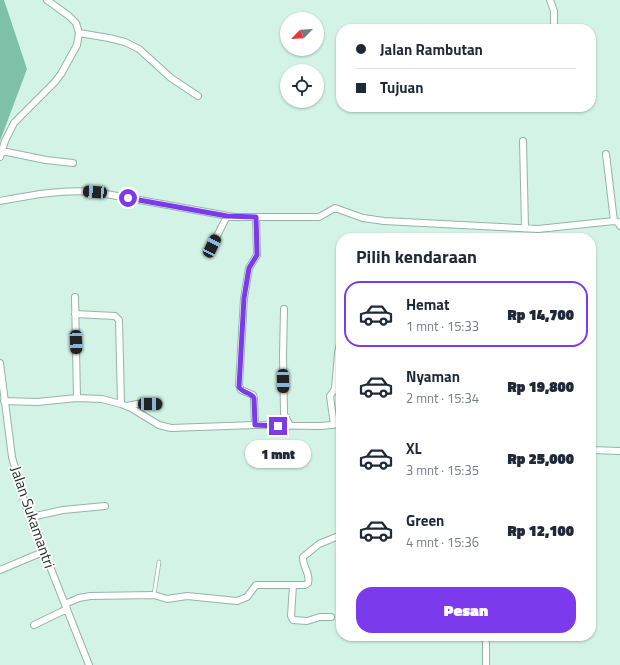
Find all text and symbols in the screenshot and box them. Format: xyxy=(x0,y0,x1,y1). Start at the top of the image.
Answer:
north arrow xyxy=(280,12,324,56)
map controls xyxy=(280,12,324,108)
text: Jalan Rambutan xyxy=(380,38,483,61)
button: locate xyxy=(280,64,324,108)
text: Tujuan xyxy=(380,76,424,99)
car xyxy=(83,185,107,199)
route start xyxy=(119,189,137,207)
car xyxy=(201,233,223,259)
text: Pilih kendaraan xyxy=(356,243,477,270)
text: Hemat xyxy=(406,293,449,316)
icon: car xyxy=(358,296,394,332)
text: Rp 14,700 xyxy=(507,303,574,326)
text: 1 mnt · 15:33 xyxy=(406,316,479,336)
car xyxy=(70,330,82,354)
text: Nyaman xyxy=(406,365,460,388)
icon: car xyxy=(358,368,394,404)
car xyxy=(277,369,289,393)
text: Rp 19,800 xyxy=(507,375,574,398)
text: 2 mnt · 15:34 xyxy=(406,388,479,408)
car xyxy=(138,398,162,410)
route end xyxy=(269,417,287,435)
text: XL xyxy=(406,437,422,460)
callout: 1 mnt xyxy=(245,440,311,468)
icon: car xyxy=(358,440,394,476)
text: 1 mnt xyxy=(261,444,295,464)
text: Rp 25,000 xyxy=(507,447,574,470)
text: 3 mnt · 15:35 xyxy=(406,460,479,480)
street label: Jalan Sukamantri xyxy=(5,463,61,571)
text: Green xyxy=(406,509,444,532)
icon: car xyxy=(358,512,394,548)
text: Rp 12,100 xyxy=(507,519,574,542)
text: 4 mnt · 15:36 xyxy=(406,532,479,552)
button: Pesan xyxy=(356,587,576,633)

